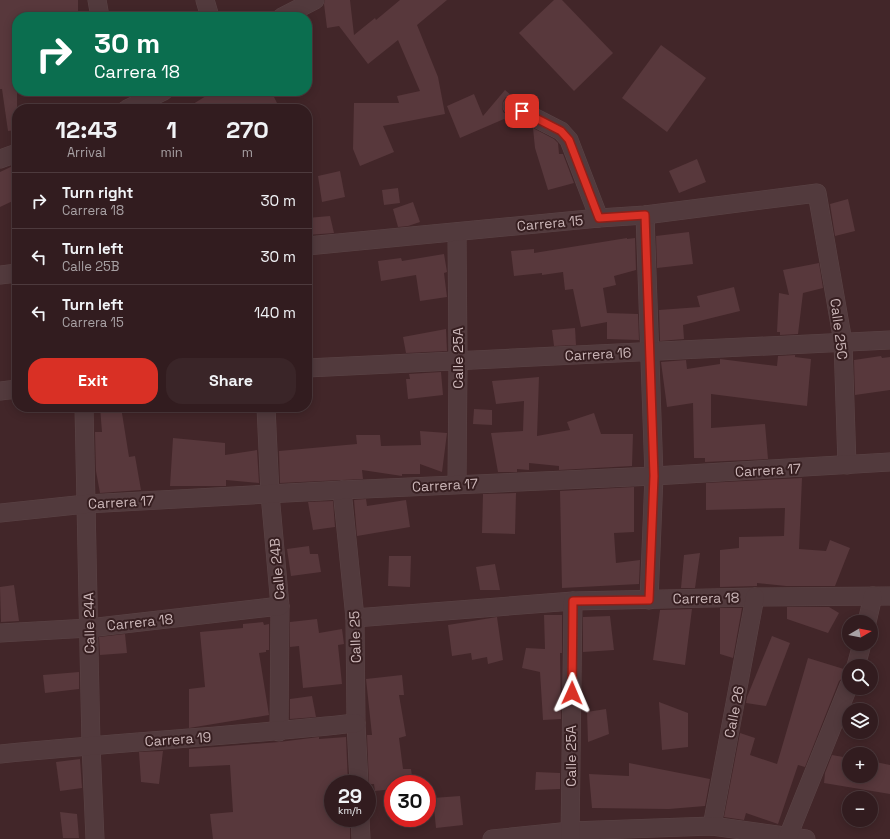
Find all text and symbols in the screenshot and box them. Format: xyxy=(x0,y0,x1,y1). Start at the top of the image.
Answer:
text: 30 m xyxy=(94,25,160,61)
icon: right xyxy=(28,28,80,80)
text: Carrera 18 xyxy=(94,60,180,83)
pin xyxy=(505,94,539,128)
icon: arrive xyxy=(511,100,533,122)
text: 12:43 xyxy=(55,114,117,145)
text: 1 xyxy=(166,114,177,145)
text: 270 xyxy=(226,114,269,145)
text: Arrival xyxy=(67,144,106,161)
text: min xyxy=(161,144,183,161)
text: m xyxy=(242,144,253,161)
text: Turn right xyxy=(62,183,133,202)
icon: right xyxy=(28,190,50,212)
text: 30 m xyxy=(261,191,296,210)
text: Carrera 18 xyxy=(62,202,124,219)
street label: Carrera 15 xyxy=(516,211,584,235)
text: Turn left xyxy=(62,239,124,258)
icon: left xyxy=(28,246,50,268)
text: 30 m xyxy=(261,247,296,266)
text: Calle 25B xyxy=(62,258,119,275)
text: Turn left xyxy=(62,295,124,314)
street label: Calle 25C xyxy=(826,297,852,361)
icon: left xyxy=(28,302,50,324)
text: 140 m xyxy=(254,303,296,322)
text: Carrera 15 xyxy=(62,314,124,331)
street label: Calle 25A xyxy=(449,327,467,389)
street label: Carrera 16 xyxy=(564,343,632,365)
button: Exit xyxy=(28,358,158,404)
button: Share xyxy=(166,358,296,404)
street label: Carrera 17 xyxy=(735,459,802,481)
street label: Carrera 17 xyxy=(412,474,479,496)
street label: Carrera 17 xyxy=(88,491,155,513)
street label: Calle 24B xyxy=(265,537,289,601)
street label: Carrera 18 xyxy=(672,588,740,608)
street label: Calle 24A xyxy=(79,592,99,654)
street label: Carrera 18 xyxy=(106,610,174,634)
street label: Calle 25 xyxy=(345,610,365,664)
north arrow xyxy=(842,615,878,651)
map controls xyxy=(842,615,878,827)
button: search xyxy=(842,659,878,695)
position arrow xyxy=(551,672,593,714)
street label: Calle 26 xyxy=(720,684,748,740)
button: layers xyxy=(842,703,878,739)
street label: Calle 25A xyxy=(562,725,580,787)
street label: Carrera 19 xyxy=(144,728,212,750)
button: + xyxy=(842,747,878,783)
speed limit sign: 30 xyxy=(384,775,436,827)
text: 29 xyxy=(338,783,362,809)
button: − xyxy=(842,791,878,827)
text: km/h xyxy=(338,804,362,817)

